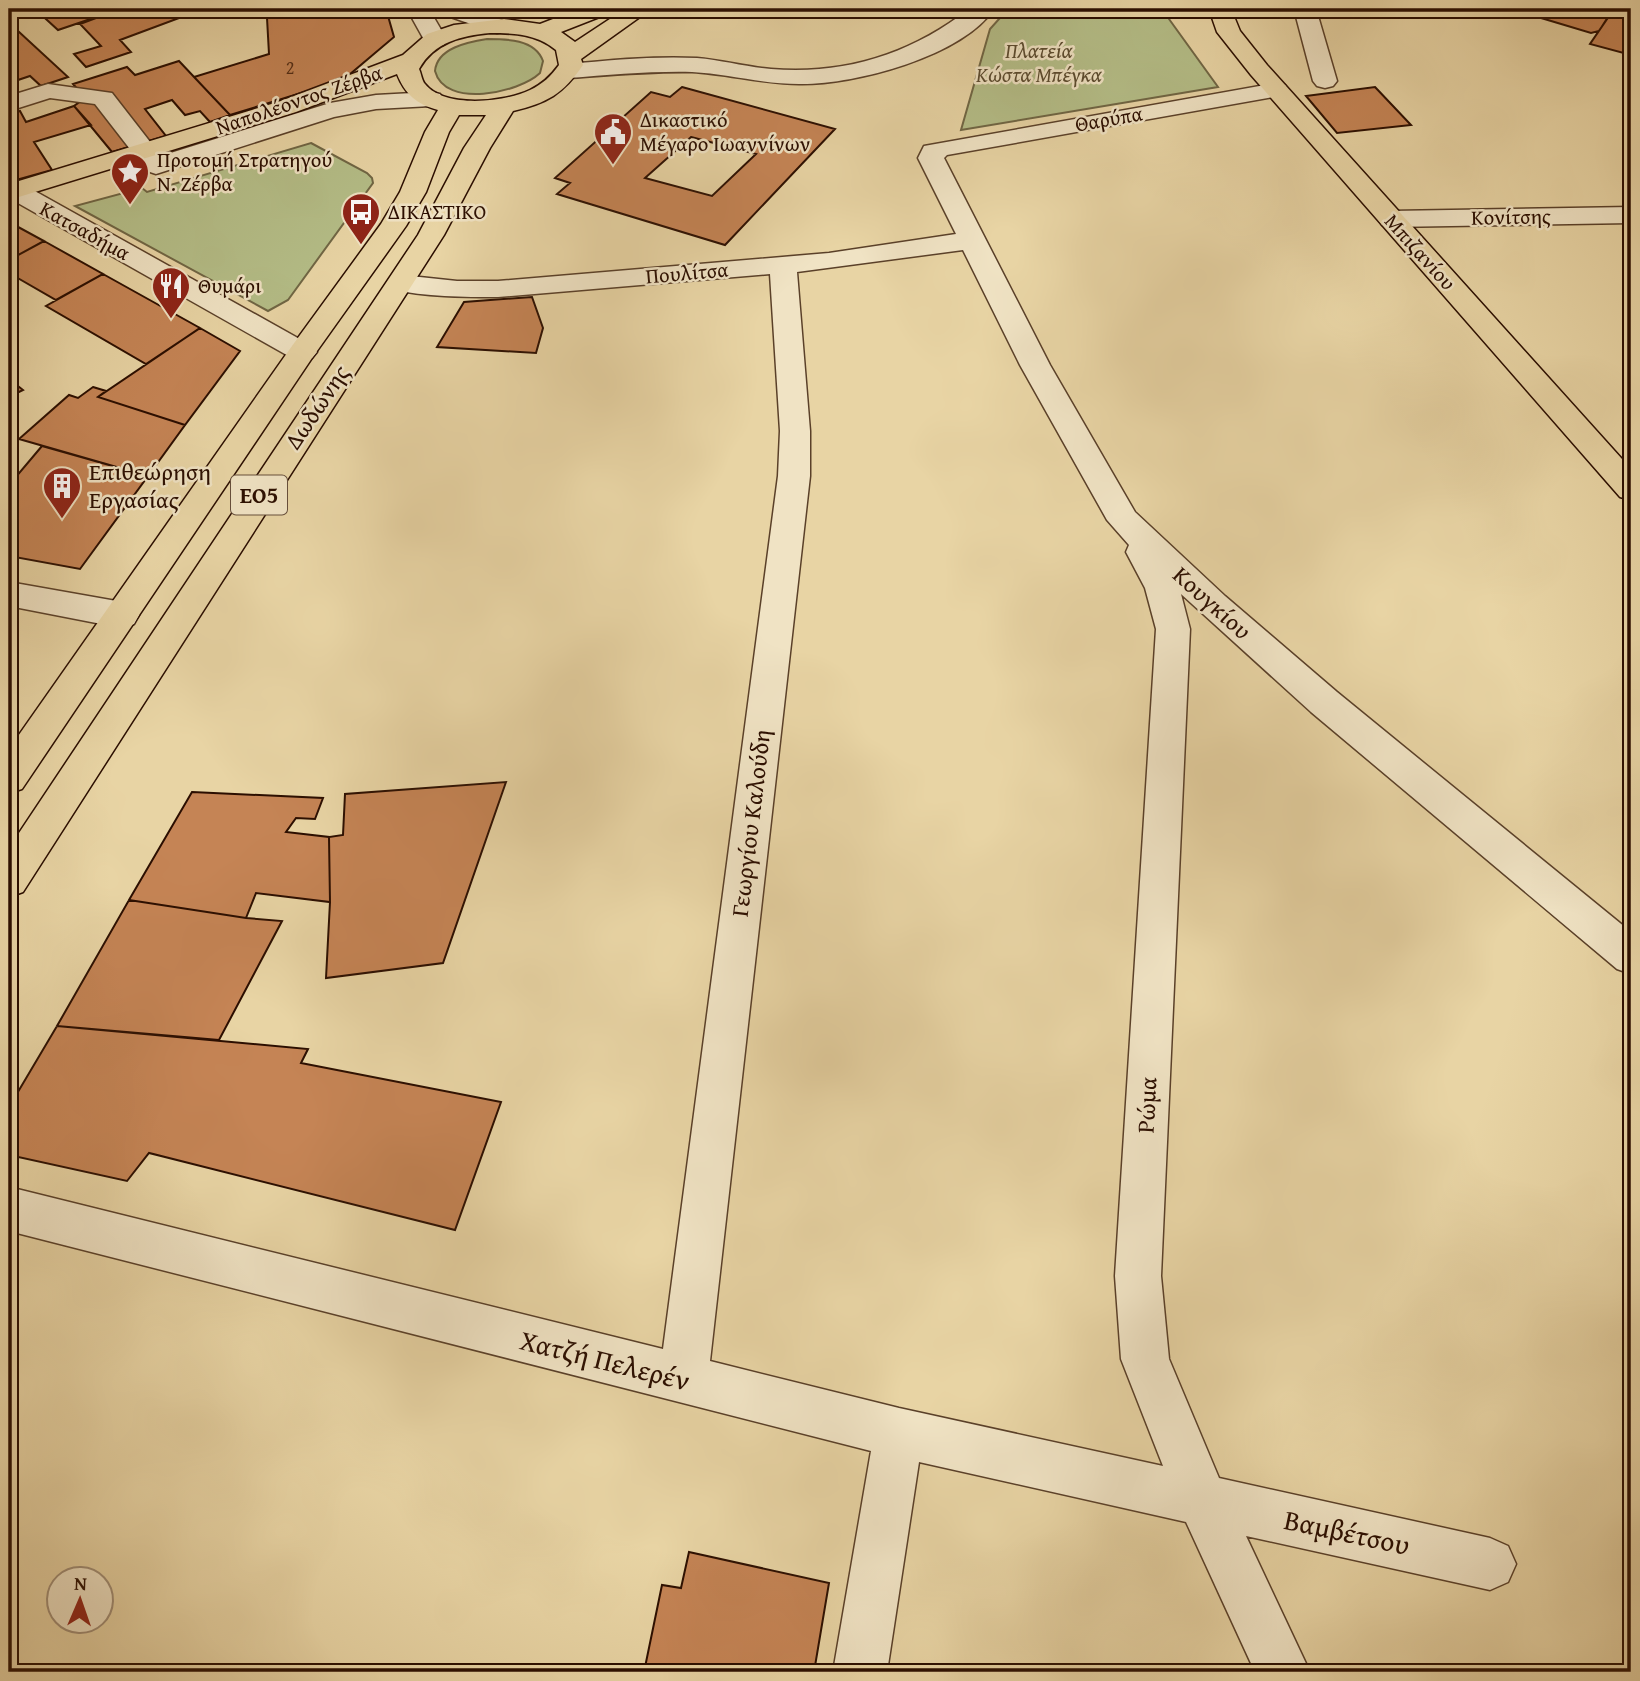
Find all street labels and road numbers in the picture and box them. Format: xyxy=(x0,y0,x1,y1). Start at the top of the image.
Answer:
street label: Ναπολέοντος Ζέρβα xyxy=(211,56,386,143)
street label: Θαρύπα xyxy=(1073,97,1145,140)
street label: Κατσαδήμα xyxy=(34,193,136,268)
street label: Κονίτσης xyxy=(1471,200,1551,233)
street label: Μπιζανίου xyxy=(1377,206,1463,297)
street label: Πουλίτσα xyxy=(644,253,730,292)
street label: Δωδώνης xyxy=(275,357,358,456)
road number: ΕΟ5 xyxy=(231,475,287,514)
street label: Κουγκίου xyxy=(1165,558,1259,647)
street label: Γεωργίου Καλούδη xyxy=(722,727,779,919)
street label: Ρώμα xyxy=(1128,1076,1165,1134)
street label: Χατζή Πελερέν xyxy=(516,1319,695,1400)
street label: Βαμβέτσου xyxy=(1281,1498,1414,1565)

